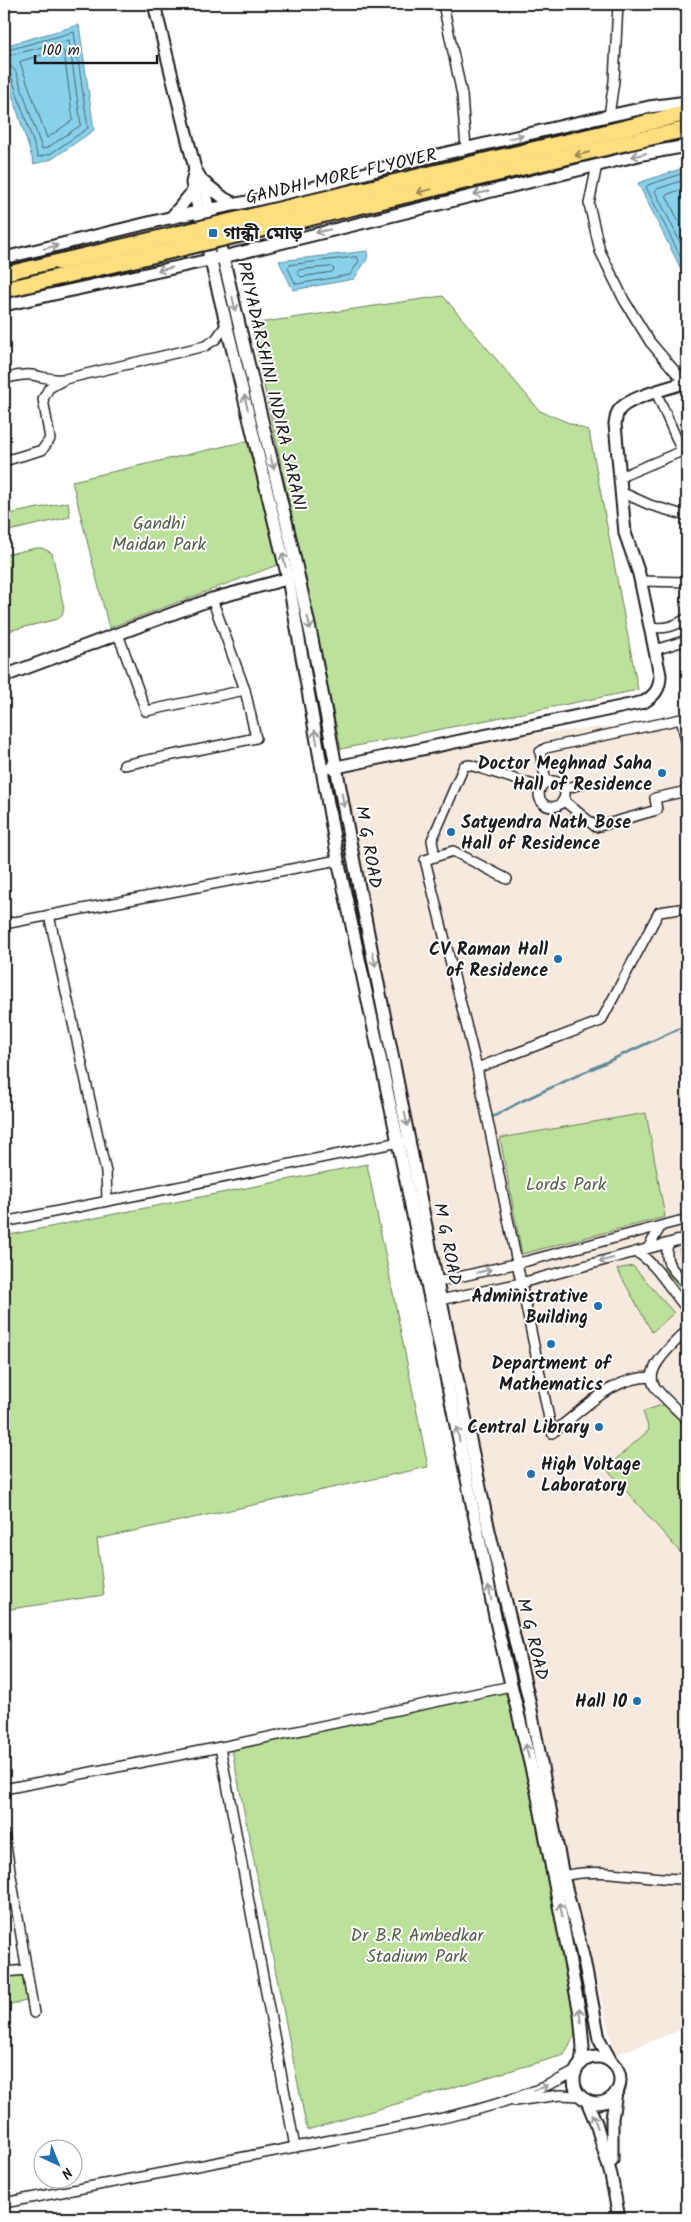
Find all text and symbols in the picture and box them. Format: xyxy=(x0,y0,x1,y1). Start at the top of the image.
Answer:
scale bar xyxy=(35,32,158,64)
text: 100 m xyxy=(42,39,80,63)
one-way arrow xyxy=(507,132,523,141)
street label: GANDHI MORE FLYOVER xyxy=(243,141,440,214)
one-way arrow xyxy=(574,150,590,159)
one-way arrow xyxy=(632,151,648,161)
one-way arrow xyxy=(416,187,432,196)
one-way arrow xyxy=(474,189,490,198)
place label: গান্ধী মোড় xyxy=(223,220,303,249)
marker: গান্ধী মোড় xyxy=(207,227,219,239)
one-way arrow xyxy=(316,227,332,236)
one-way arrow xyxy=(43,242,59,251)
street label: PRIYADARSHINI INDIRA SARANI xyxy=(228,258,313,514)
one-way arrow xyxy=(158,265,174,274)
one-way arrow xyxy=(230,296,239,312)
one-way arrow xyxy=(241,395,250,411)
one-way arrow xyxy=(267,454,277,470)
park label: Gandhi Maidan Park xyxy=(112,510,206,560)
one-way arrow xyxy=(279,553,288,569)
one-way arrow xyxy=(305,615,314,631)
one-way arrow xyxy=(310,730,320,746)
place label: Doctor Meghnad Saha Hall of Residence xyxy=(478,750,652,800)
marker: Doctor Meghnad Saha Hall of Residence xyxy=(656,767,668,779)
one-way arrow xyxy=(339,791,349,807)
street label: M G ROAD xyxy=(346,804,389,891)
place label: Satyendra Nath Bose Hall of Residence xyxy=(461,809,631,859)
marker: Satyendra Nath Bose Hall of Residence xyxy=(445,826,457,838)
place label: CV Raman Hall of Residence xyxy=(429,936,548,986)
one-way arrow xyxy=(369,951,379,967)
marker: CV Raman Hall of Residence xyxy=(552,953,564,965)
one-way arrow xyxy=(401,1110,411,1126)
park label: Lords Park xyxy=(526,1171,607,1200)
street label: M G ROAD xyxy=(424,1200,469,1289)
one-way arrow xyxy=(599,1255,615,1265)
one-way arrow xyxy=(476,1266,492,1275)
place label: Administrative Building xyxy=(471,1283,588,1333)
marker: Administrative Building xyxy=(592,1300,604,1312)
marker: Department of Mathematics xyxy=(545,1338,557,1350)
place label: Department of Mathematics xyxy=(492,1350,613,1400)
place label: Central Library xyxy=(467,1414,590,1443)
marker: Central Library xyxy=(593,1421,605,1433)
one-way arrow xyxy=(453,1426,462,1442)
place label: High Voltage Laboratory xyxy=(541,1451,641,1501)
marker: High Voltage Laboratory xyxy=(525,1468,537,1480)
one-way arrow xyxy=(485,1586,495,1602)
street label: M G ROAD xyxy=(507,1595,556,1684)
place label: Hall 10 xyxy=(575,1688,628,1717)
marker: Hall 10 xyxy=(631,1695,643,1707)
one-way arrow xyxy=(522,1744,531,1760)
one-way arrow xyxy=(556,1903,565,1919)
park label: Dr B.R Ambedkar Stadium Park xyxy=(351,1922,484,1972)
one-way arrow xyxy=(575,2007,585,2023)
one-way arrow xyxy=(533,2082,549,2092)
one-way arrow xyxy=(590,2114,599,2129)
north arrow xyxy=(32,2140,82,2190)
text: N xyxy=(55,2162,77,2184)

